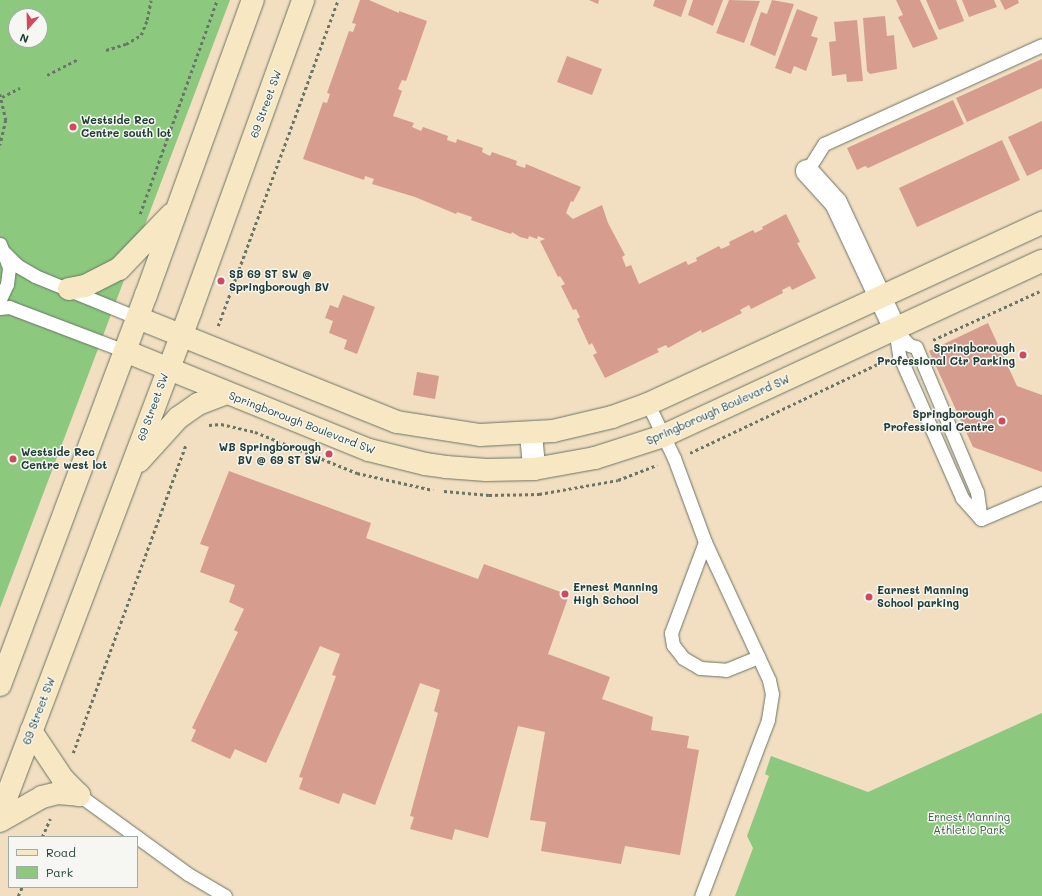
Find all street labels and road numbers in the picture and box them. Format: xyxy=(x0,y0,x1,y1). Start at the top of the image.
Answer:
street label: 69 Street SW xyxy=(248,68,284,140)
street label: 69 Street SW xyxy=(135,371,171,443)
street label: Springborough Boulevard SW xyxy=(644,372,792,448)
street label: Springborough Boulevard SW xyxy=(227,389,377,457)
street label: 69 Street SW xyxy=(20,675,58,747)

